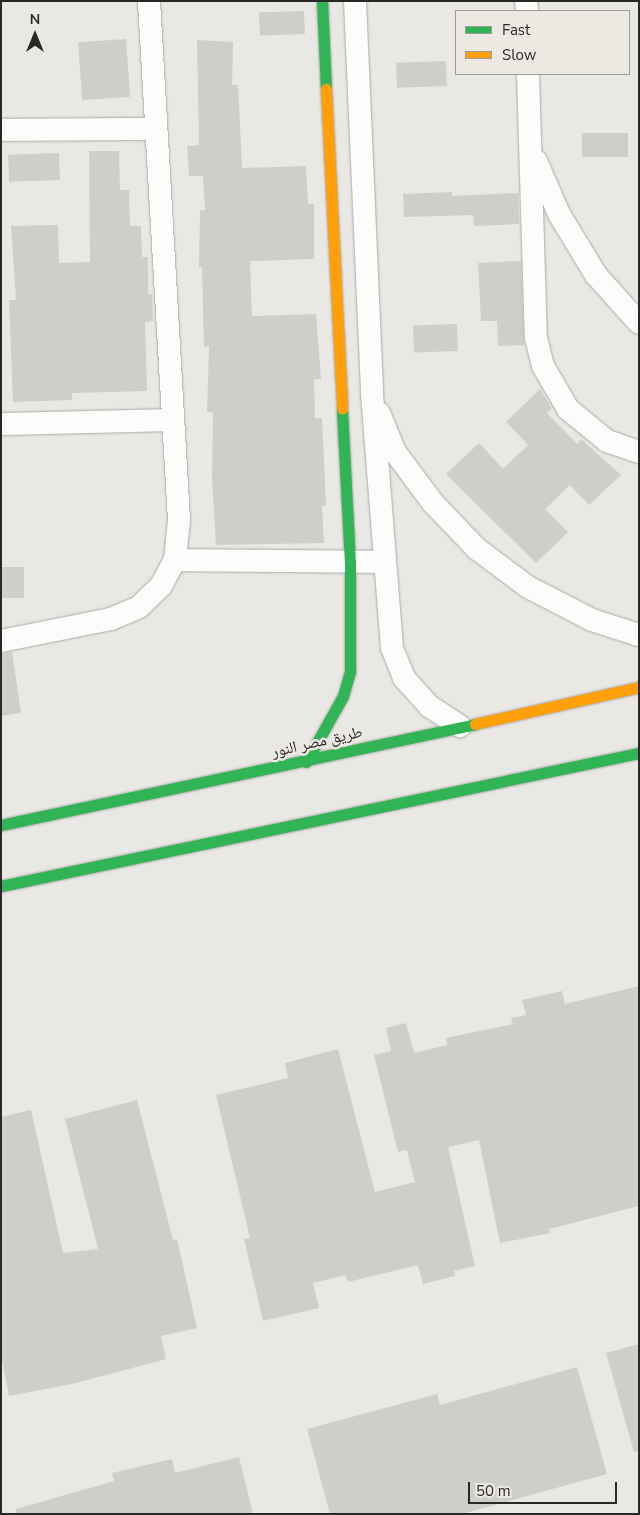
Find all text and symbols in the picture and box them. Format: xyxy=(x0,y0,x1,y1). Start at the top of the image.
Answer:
north arrow xyxy=(10,10,60,60)
text: N xyxy=(30,10,40,29)
legend xyxy=(455,10,630,75)
text: Fast xyxy=(502,20,530,40)
text: Slow xyxy=(502,45,536,65)
street label: طريق مصر النور xyxy=(270,722,364,762)
scale bar xyxy=(470,1472,619,1504)
text: 50 m xyxy=(476,1481,511,1501)

